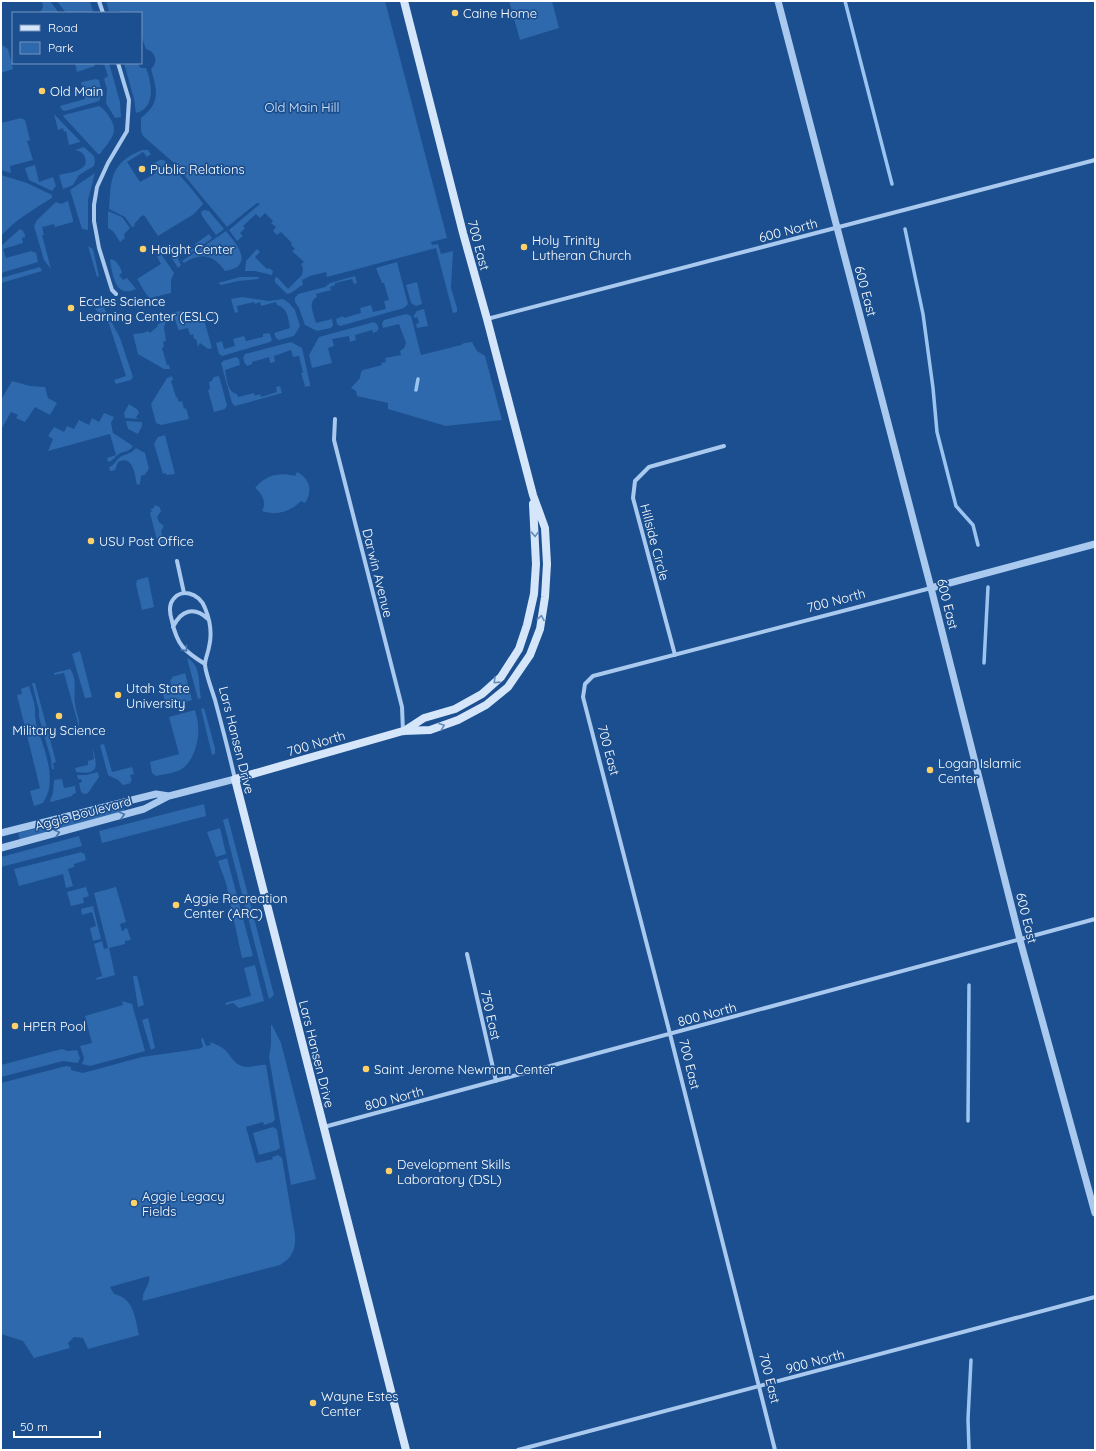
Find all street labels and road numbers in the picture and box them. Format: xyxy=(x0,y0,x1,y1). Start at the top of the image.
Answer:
street label: 600 North xyxy=(757,214,819,246)
street label: 700 East xyxy=(465,218,493,272)
street label: 600 East xyxy=(852,264,880,318)
street label: Hillside Circle xyxy=(637,502,673,582)
street label: Darwin Avenue xyxy=(359,527,397,619)
street label: 600 East xyxy=(934,577,962,631)
street label: 700 North xyxy=(805,585,867,615)
street label: Lars Hansen Drive xyxy=(216,685,258,795)
street label: 700 East xyxy=(595,723,623,777)
street label: 700 North xyxy=(285,727,347,759)
street label: Aggie Boulevard xyxy=(33,792,133,834)
street label: 600 East xyxy=(1013,891,1041,945)
street label: 750 East xyxy=(477,988,505,1042)
street label: 800 North xyxy=(676,998,738,1030)
street label: Lars Hansen Drive xyxy=(296,999,338,1109)
street label: 700 East xyxy=(676,1037,704,1091)
street label: 800 North xyxy=(363,1082,425,1114)
street label: 900 North xyxy=(784,1345,846,1377)
street label: 700 East xyxy=(756,1351,784,1405)

